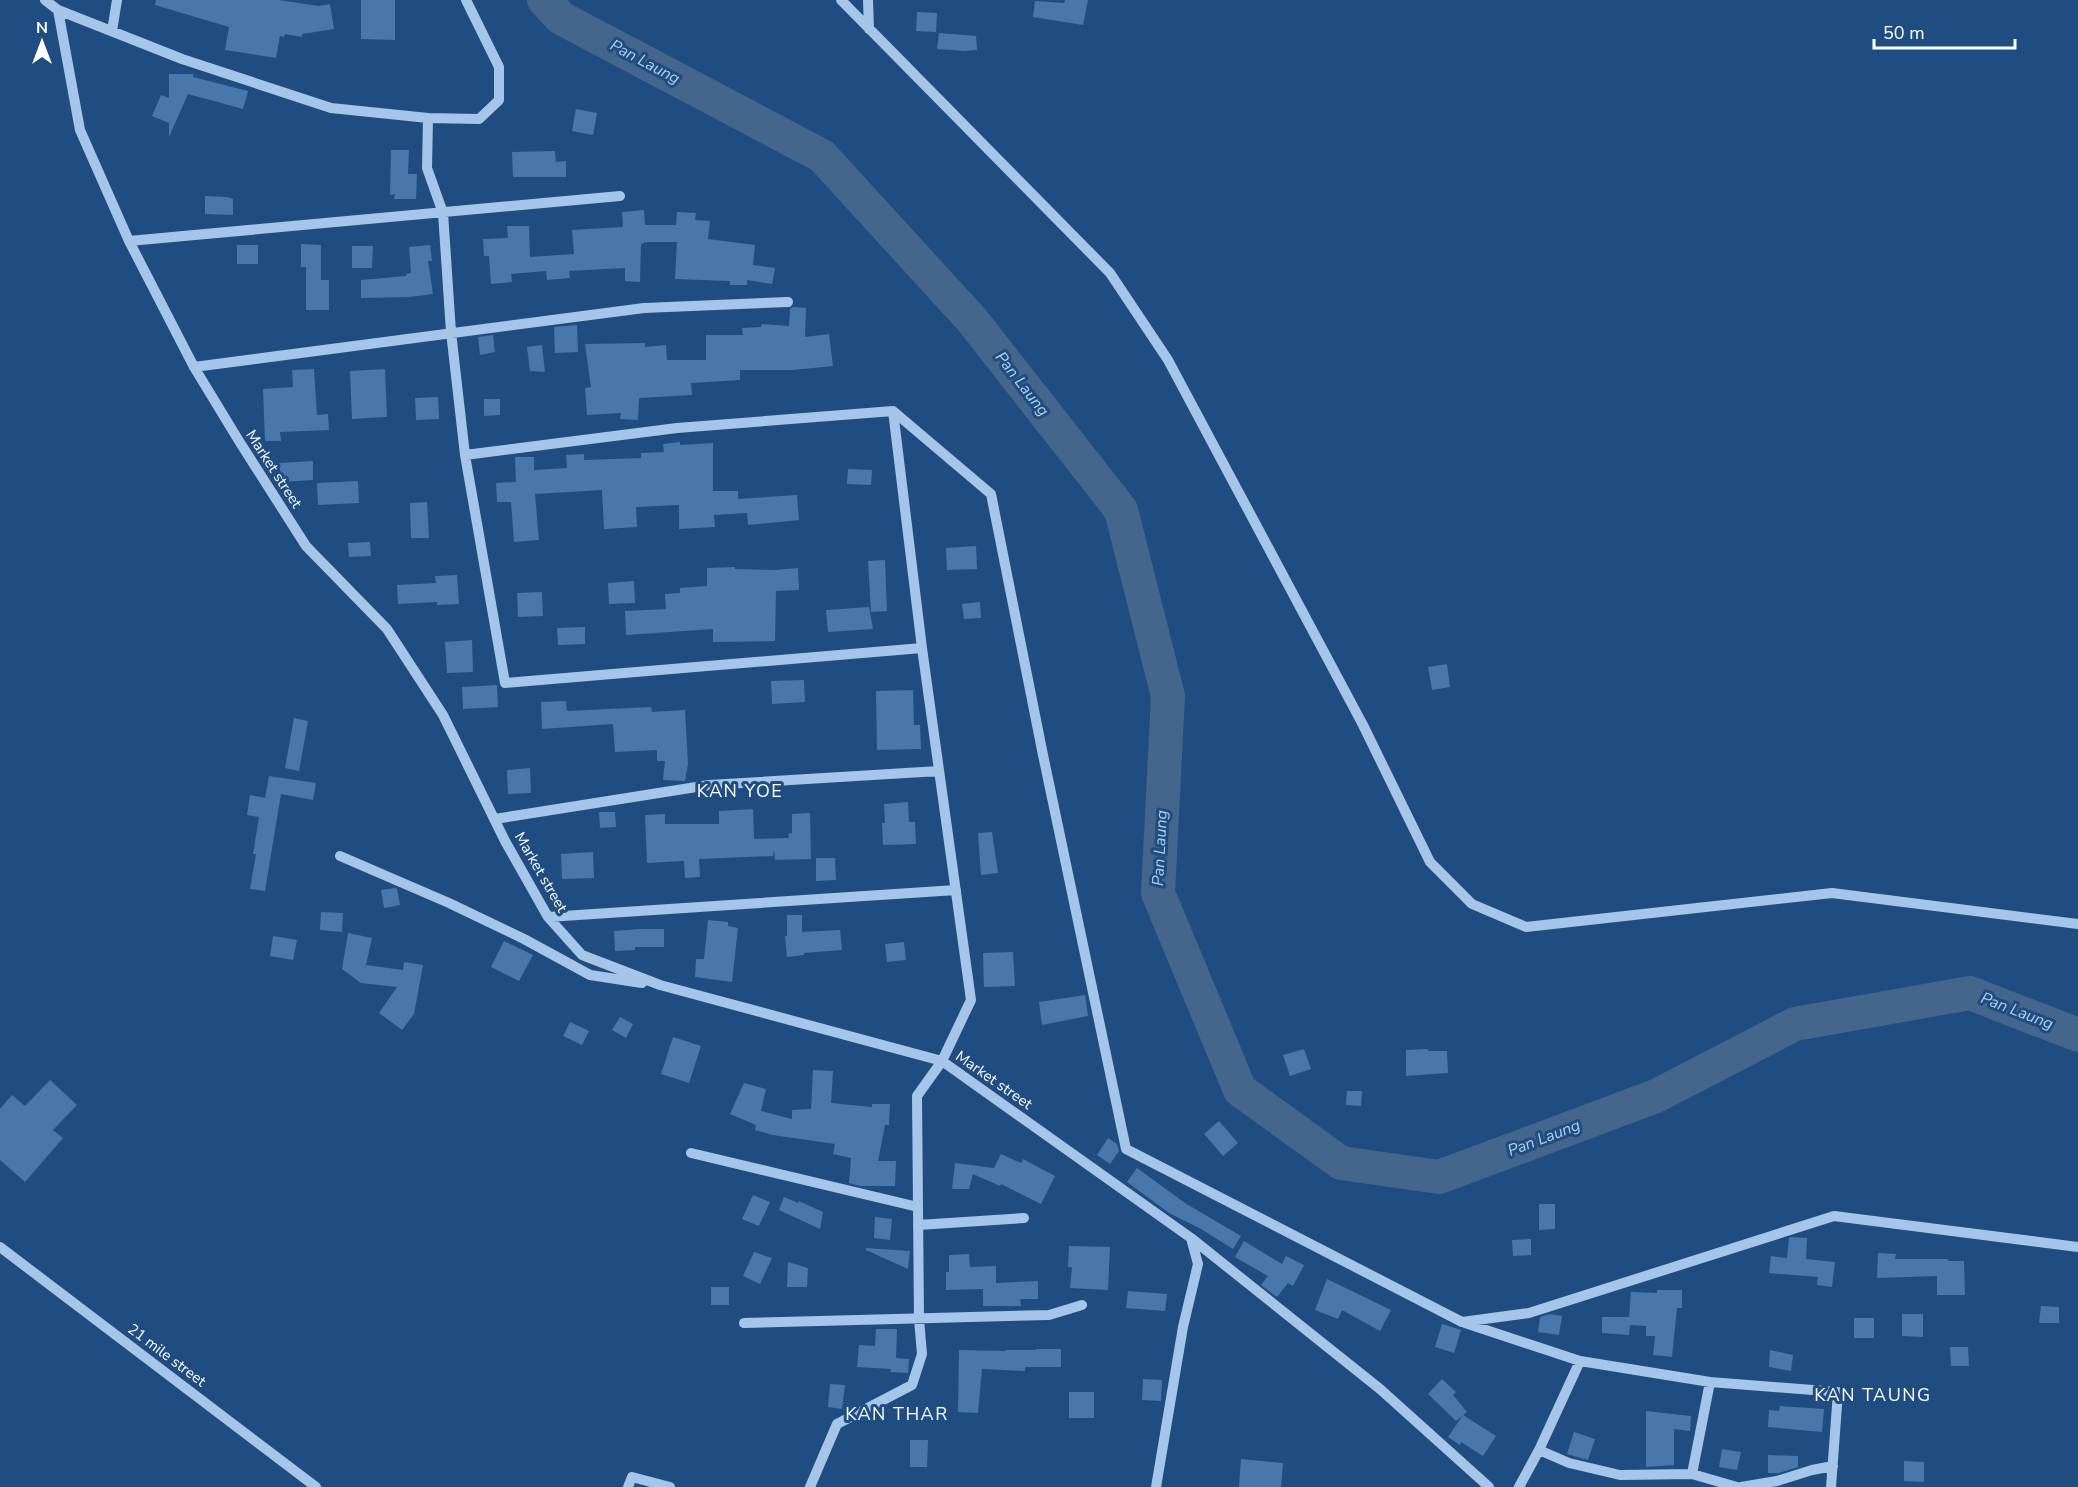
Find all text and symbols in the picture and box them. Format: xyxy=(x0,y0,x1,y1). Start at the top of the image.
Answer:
north arrow xyxy=(12,12,72,72)
scale bar xyxy=(1874,12,2015,50)
text: N xyxy=(36,17,48,39)
text: 50 m xyxy=(1883,21,1925,45)
water label: Pan Laung xyxy=(606,34,684,90)
water label: Pan Laung xyxy=(990,347,1054,421)
street label: Market street xyxy=(241,426,307,513)
district label: KAN YOE xyxy=(697,779,783,803)
water label: Pan Laung xyxy=(1147,809,1173,887)
street label: Market street xyxy=(510,828,572,916)
water label: Pan Laung xyxy=(1978,987,2056,1035)
street label: Market street xyxy=(952,1046,1037,1114)
water label: Pan Laung xyxy=(1505,1114,1583,1162)
street label: 21 mile street xyxy=(124,1319,211,1391)
district label: KAN TAUNG xyxy=(1814,1383,1932,1407)
district label: KAN THAR xyxy=(845,1402,949,1426)

